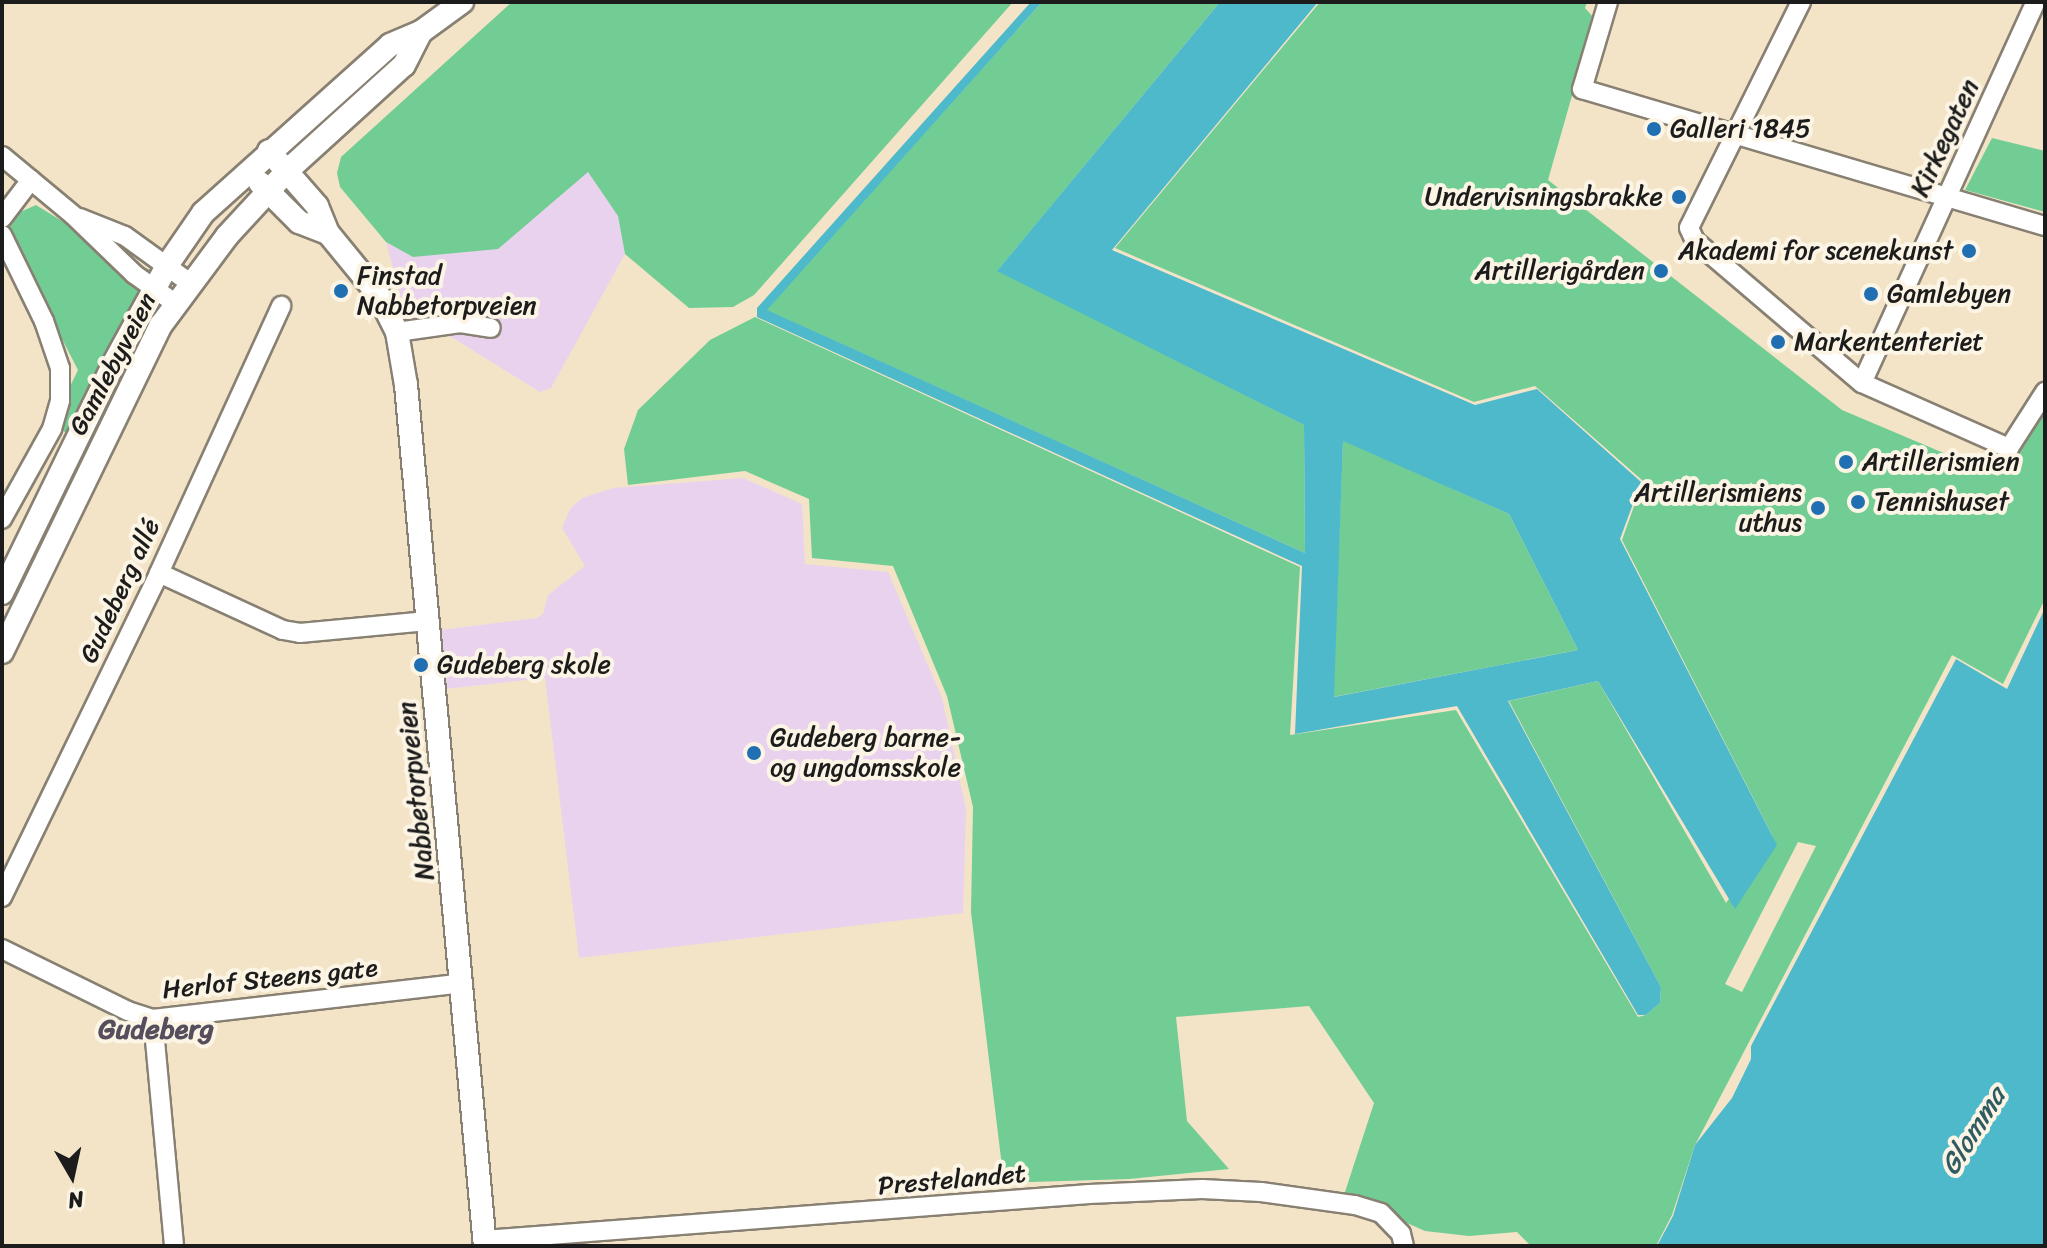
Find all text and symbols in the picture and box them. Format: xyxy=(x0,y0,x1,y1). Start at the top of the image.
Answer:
street label: Kirkegaten xyxy=(1904,74,1986,202)
place label: Galleri 1845 xyxy=(1670,113,1811,145)
marker: Galleri 1845 xyxy=(1645,120,1663,138)
place label: Undervisningsbrakke xyxy=(1425,181,1663,213)
marker: Undervisningsbrakke xyxy=(1670,188,1688,206)
place label: Akademi for scenekunst xyxy=(1676,235,1953,267)
marker: Akademi for scenekunst xyxy=(1960,242,1978,260)
place label: Artillerigården xyxy=(1475,255,1645,287)
place label: Finstad Nabbetorpveien xyxy=(357,260,537,322)
marker: Artillerigården xyxy=(1652,262,1670,280)
place label: Gamlebyen xyxy=(1887,278,2011,310)
marker: Finstad Nabbetorpveien xyxy=(332,282,350,300)
marker: Gamlebyen xyxy=(1862,285,1880,303)
street label: Gamlebyveien xyxy=(62,288,164,440)
place label: Markententeriet xyxy=(1794,326,1984,358)
marker: Markententeriet xyxy=(1769,333,1787,351)
place label: Artillerismien xyxy=(1862,446,2019,478)
marker: Artillerismien xyxy=(1837,453,1855,471)
place label: Artillerismiens uthus xyxy=(1634,477,1802,538)
place label: Tennishuset xyxy=(1874,486,2009,518)
marker: Tennishuset xyxy=(1849,493,1867,511)
marker: Artillerismiens uthus xyxy=(1809,499,1827,517)
street label: Gudeberg allé xyxy=(73,514,167,668)
place label: Gudeberg skole xyxy=(437,649,611,681)
marker: Gudeberg skole xyxy=(412,656,430,674)
street label: Nabbetorpveien xyxy=(391,700,441,882)
place label: Gudeberg barne- og ungdomsskole xyxy=(770,722,962,784)
marker: Gudeberg barne- og ungdomsskole xyxy=(745,744,763,762)
street label: Herlof Steens gate xyxy=(160,952,380,1006)
district label: Gudeberg xyxy=(98,1012,214,1046)
water label: Glomma xyxy=(1933,1081,2013,1181)
north arrow xyxy=(32,1136,112,1216)
street label: Prestelandet xyxy=(877,1158,1027,1202)
text: N xyxy=(65,1180,86,1221)

